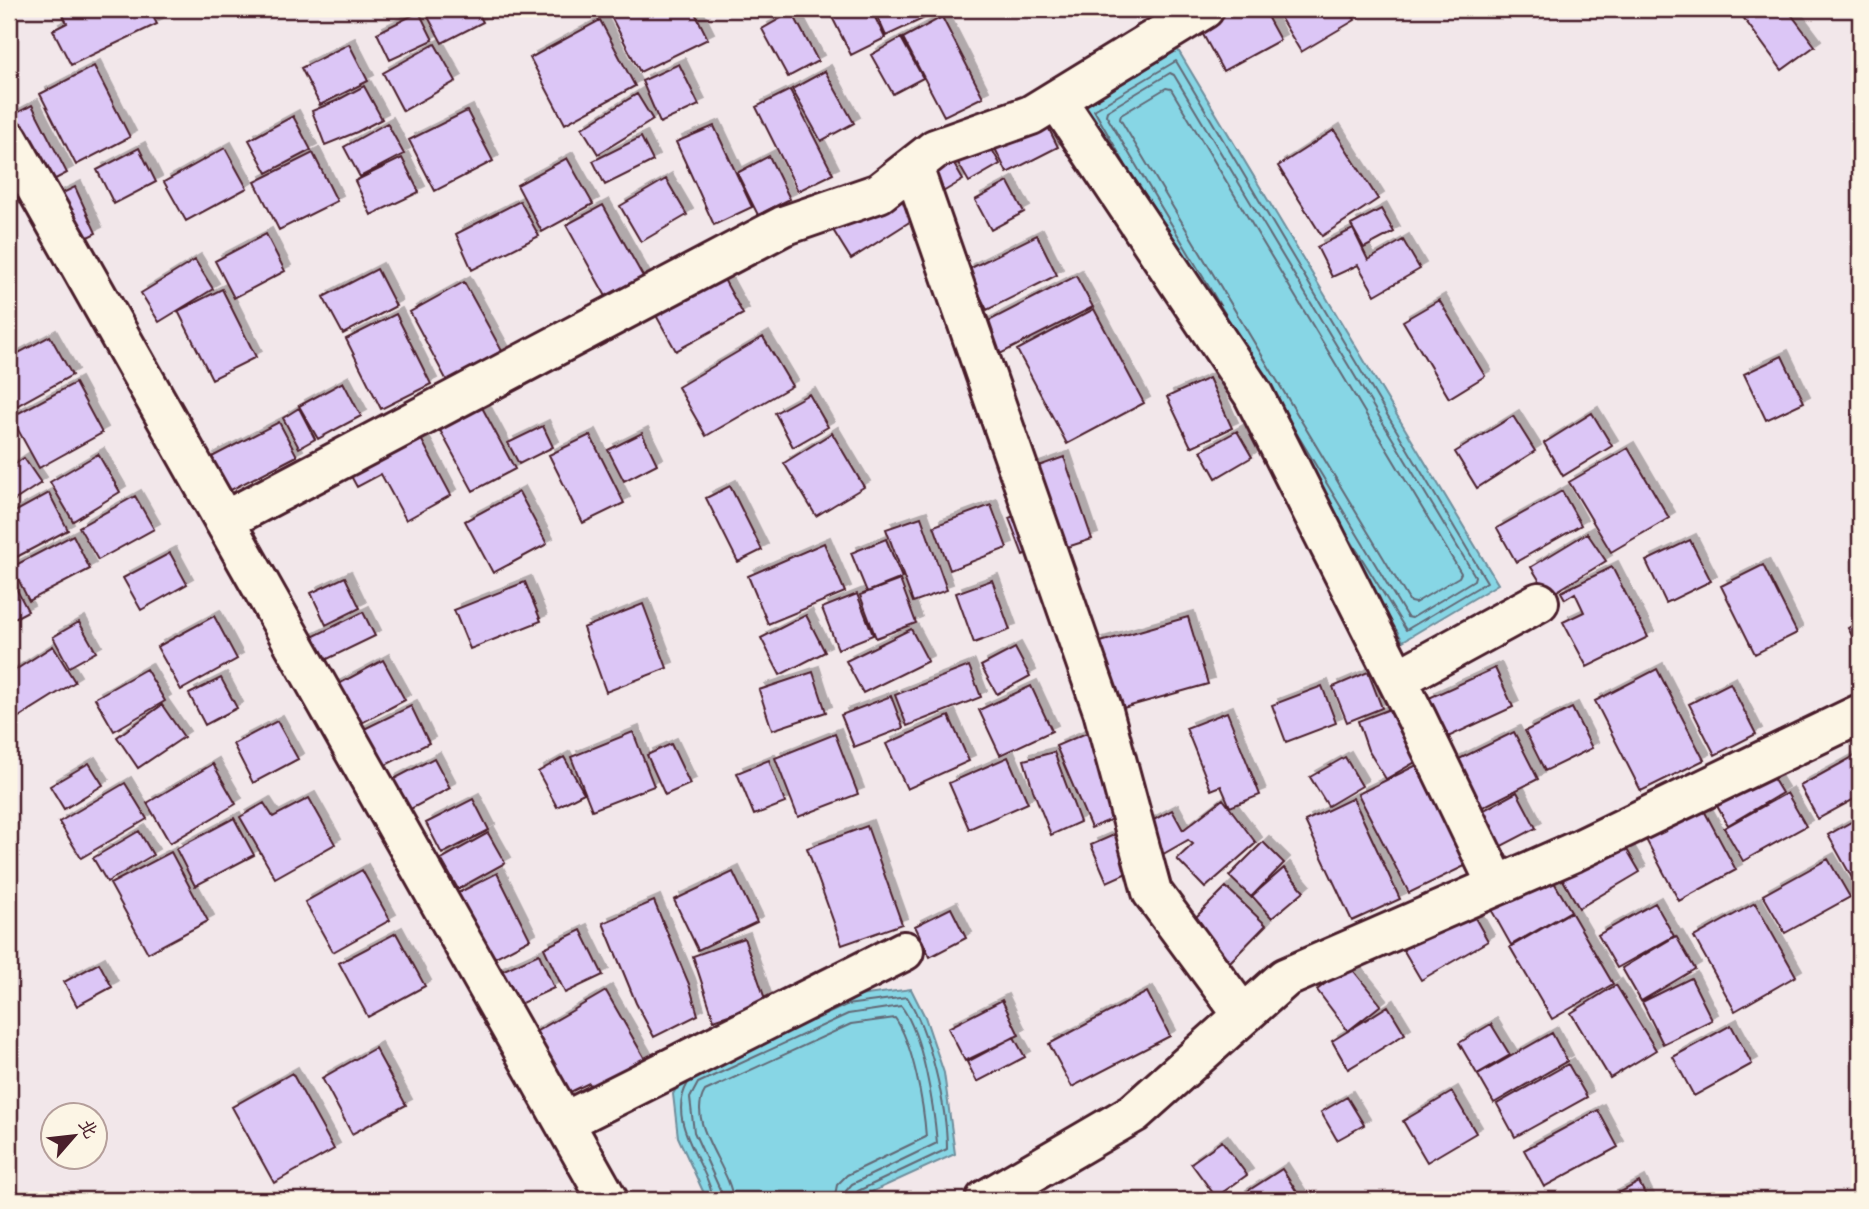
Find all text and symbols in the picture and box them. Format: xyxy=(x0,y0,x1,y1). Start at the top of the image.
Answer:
north arrow xyxy=(38,1100,108,1170)
text: 北 xyxy=(70,1112,108,1144)

